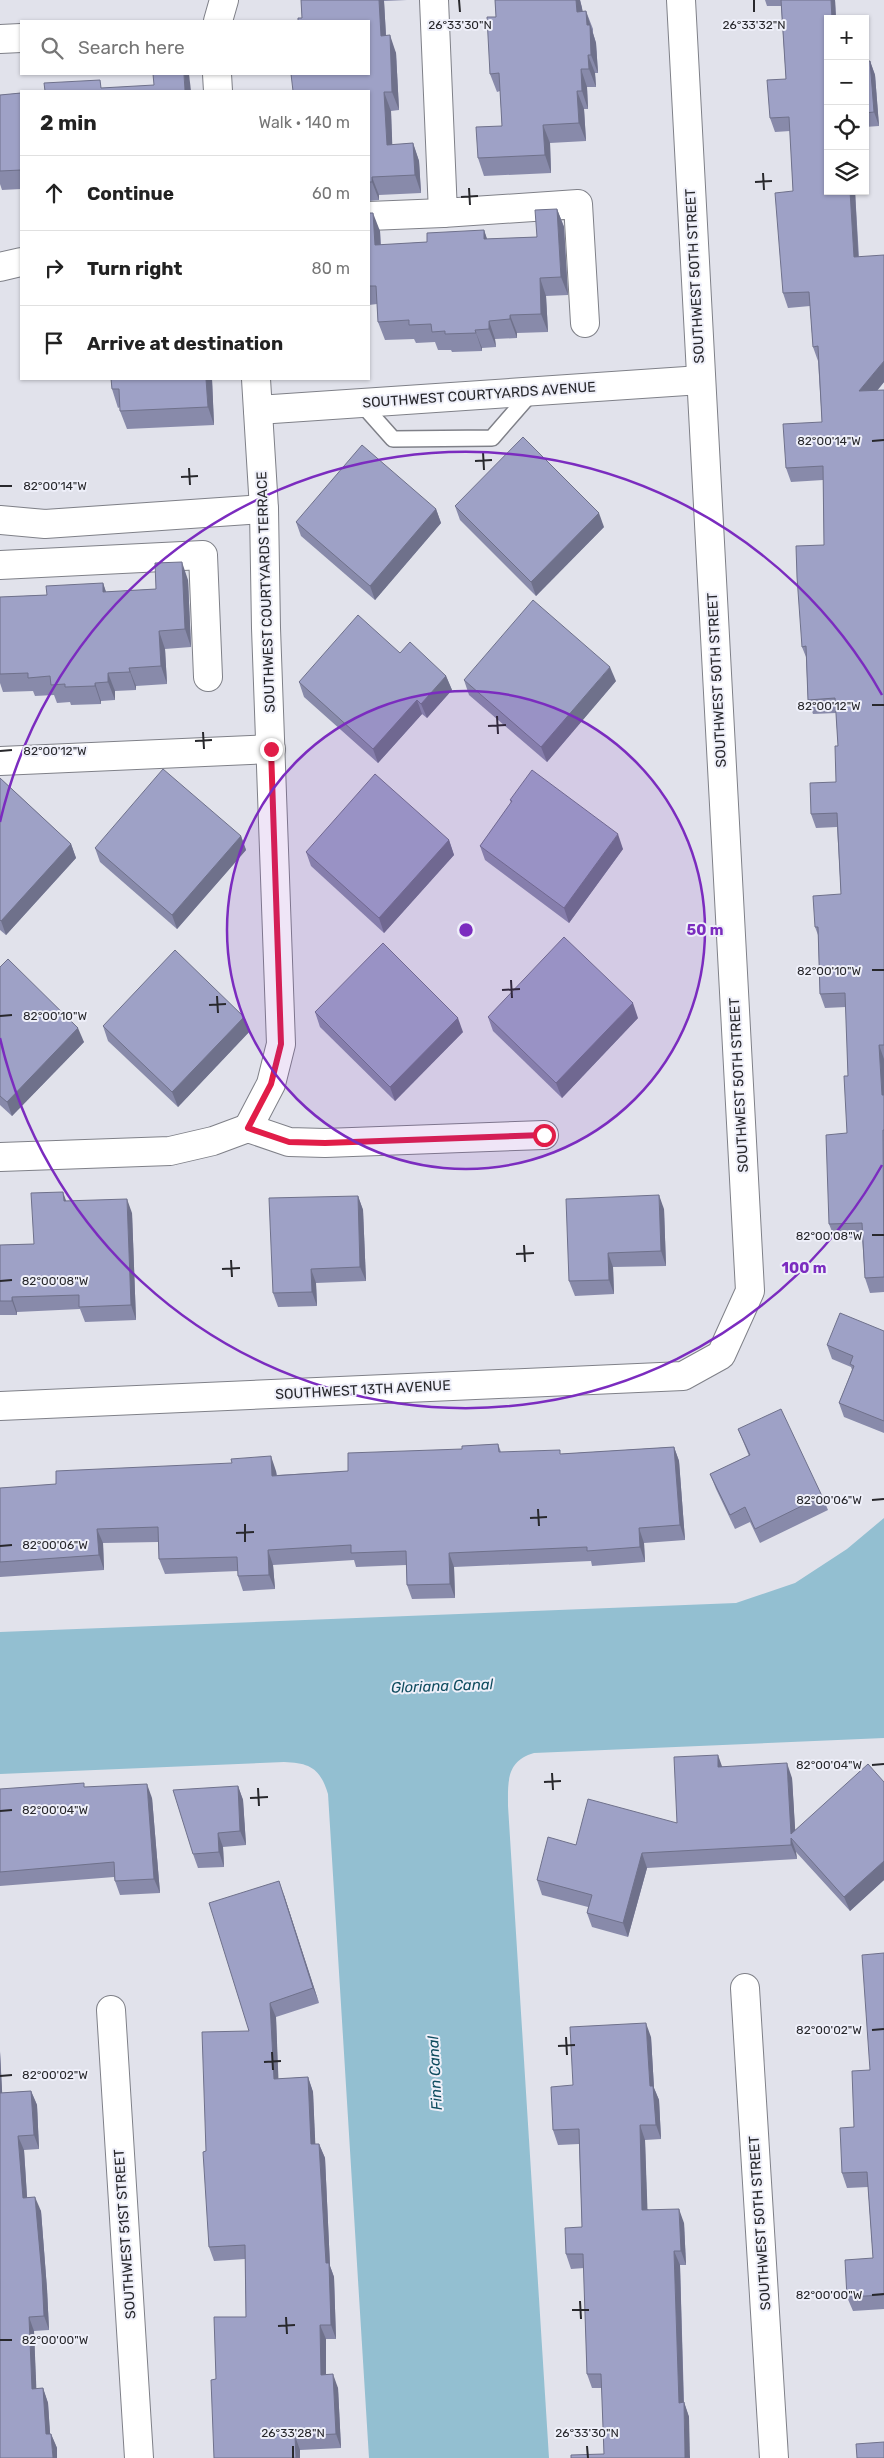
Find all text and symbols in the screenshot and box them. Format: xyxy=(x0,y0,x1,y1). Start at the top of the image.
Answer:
map controls xyxy=(824,15,869,195)
button: + xyxy=(824,15,869,60)
text: 26°33'30"N xyxy=(428,18,492,32)
text: 26°33'32"N xyxy=(722,18,786,32)
search box xyxy=(20,20,370,75)
icon: search xyxy=(38,34,66,62)
text: Search here xyxy=(78,36,185,59)
button: − xyxy=(824,60,869,105)
button: locate xyxy=(824,105,869,150)
text: 2 min xyxy=(40,110,97,135)
text: Walk · 140 m xyxy=(259,113,350,132)
button: layers xyxy=(824,150,869,195)
icon: ahead xyxy=(40,179,68,207)
text: Continue xyxy=(87,182,174,205)
text: 60 m xyxy=(312,184,350,203)
street label: SOUTHWEST 50TH STREET xyxy=(682,188,708,364)
icon: right xyxy=(40,254,68,282)
text: Turn right xyxy=(87,257,182,280)
text: 80 m xyxy=(312,259,350,278)
icon: arrive xyxy=(40,329,68,357)
text: Arrive at destination xyxy=(87,332,283,355)
street label: SOUTHWEST COURTYARDS AVENUE xyxy=(362,378,596,412)
text: 82°00'14"W xyxy=(797,434,861,448)
street label: SOUTHWEST COURTYARDS TERRACE xyxy=(253,471,279,713)
text: 82°00'14"W xyxy=(23,479,87,493)
street label: SOUTHWEST 50TH STREET xyxy=(704,592,730,768)
text: 82°00'12"W xyxy=(797,699,861,713)
route end xyxy=(260,738,283,761)
text: 82°00'12"W xyxy=(23,744,87,758)
centre of rings xyxy=(457,921,475,939)
text: 50 m xyxy=(687,921,723,939)
text: 82°00'10"W xyxy=(797,964,861,978)
street label: SOUTHWEST 50TH STREET xyxy=(726,997,752,1173)
text: 82°00'10"W xyxy=(23,1009,87,1023)
route start xyxy=(533,1124,556,1147)
text: 82°00'08"W xyxy=(796,1229,863,1243)
text: 100 m xyxy=(782,1259,826,1277)
text: 82°00'08"W xyxy=(22,1274,89,1288)
street label: SOUTHWEST 13TH AVENUE xyxy=(275,1377,451,1403)
text: 82°00'06"W xyxy=(796,1493,862,1507)
text: 82°00'06"W xyxy=(22,1538,88,1552)
water label: Gloriana Canal xyxy=(390,1675,494,1697)
text: 82°00'04"W xyxy=(796,1758,862,1772)
text: 82°00'04"W xyxy=(22,1803,88,1817)
text: 82°00'02"W xyxy=(796,2023,862,2037)
water label: Finn Canal xyxy=(424,2035,446,2111)
text: 82°00'02"W xyxy=(22,2068,88,2082)
street label: SOUTHWEST 50TH STREET xyxy=(745,2135,775,2311)
street label: SOUTHWEST 51ST STREET xyxy=(111,2148,139,2320)
text: 82°00'00"W xyxy=(796,2288,863,2302)
text: 82°00'00"W xyxy=(22,2333,89,2347)
text: 26°33'28"N xyxy=(261,2426,325,2440)
text: 26°33'30"N xyxy=(555,2426,619,2440)

